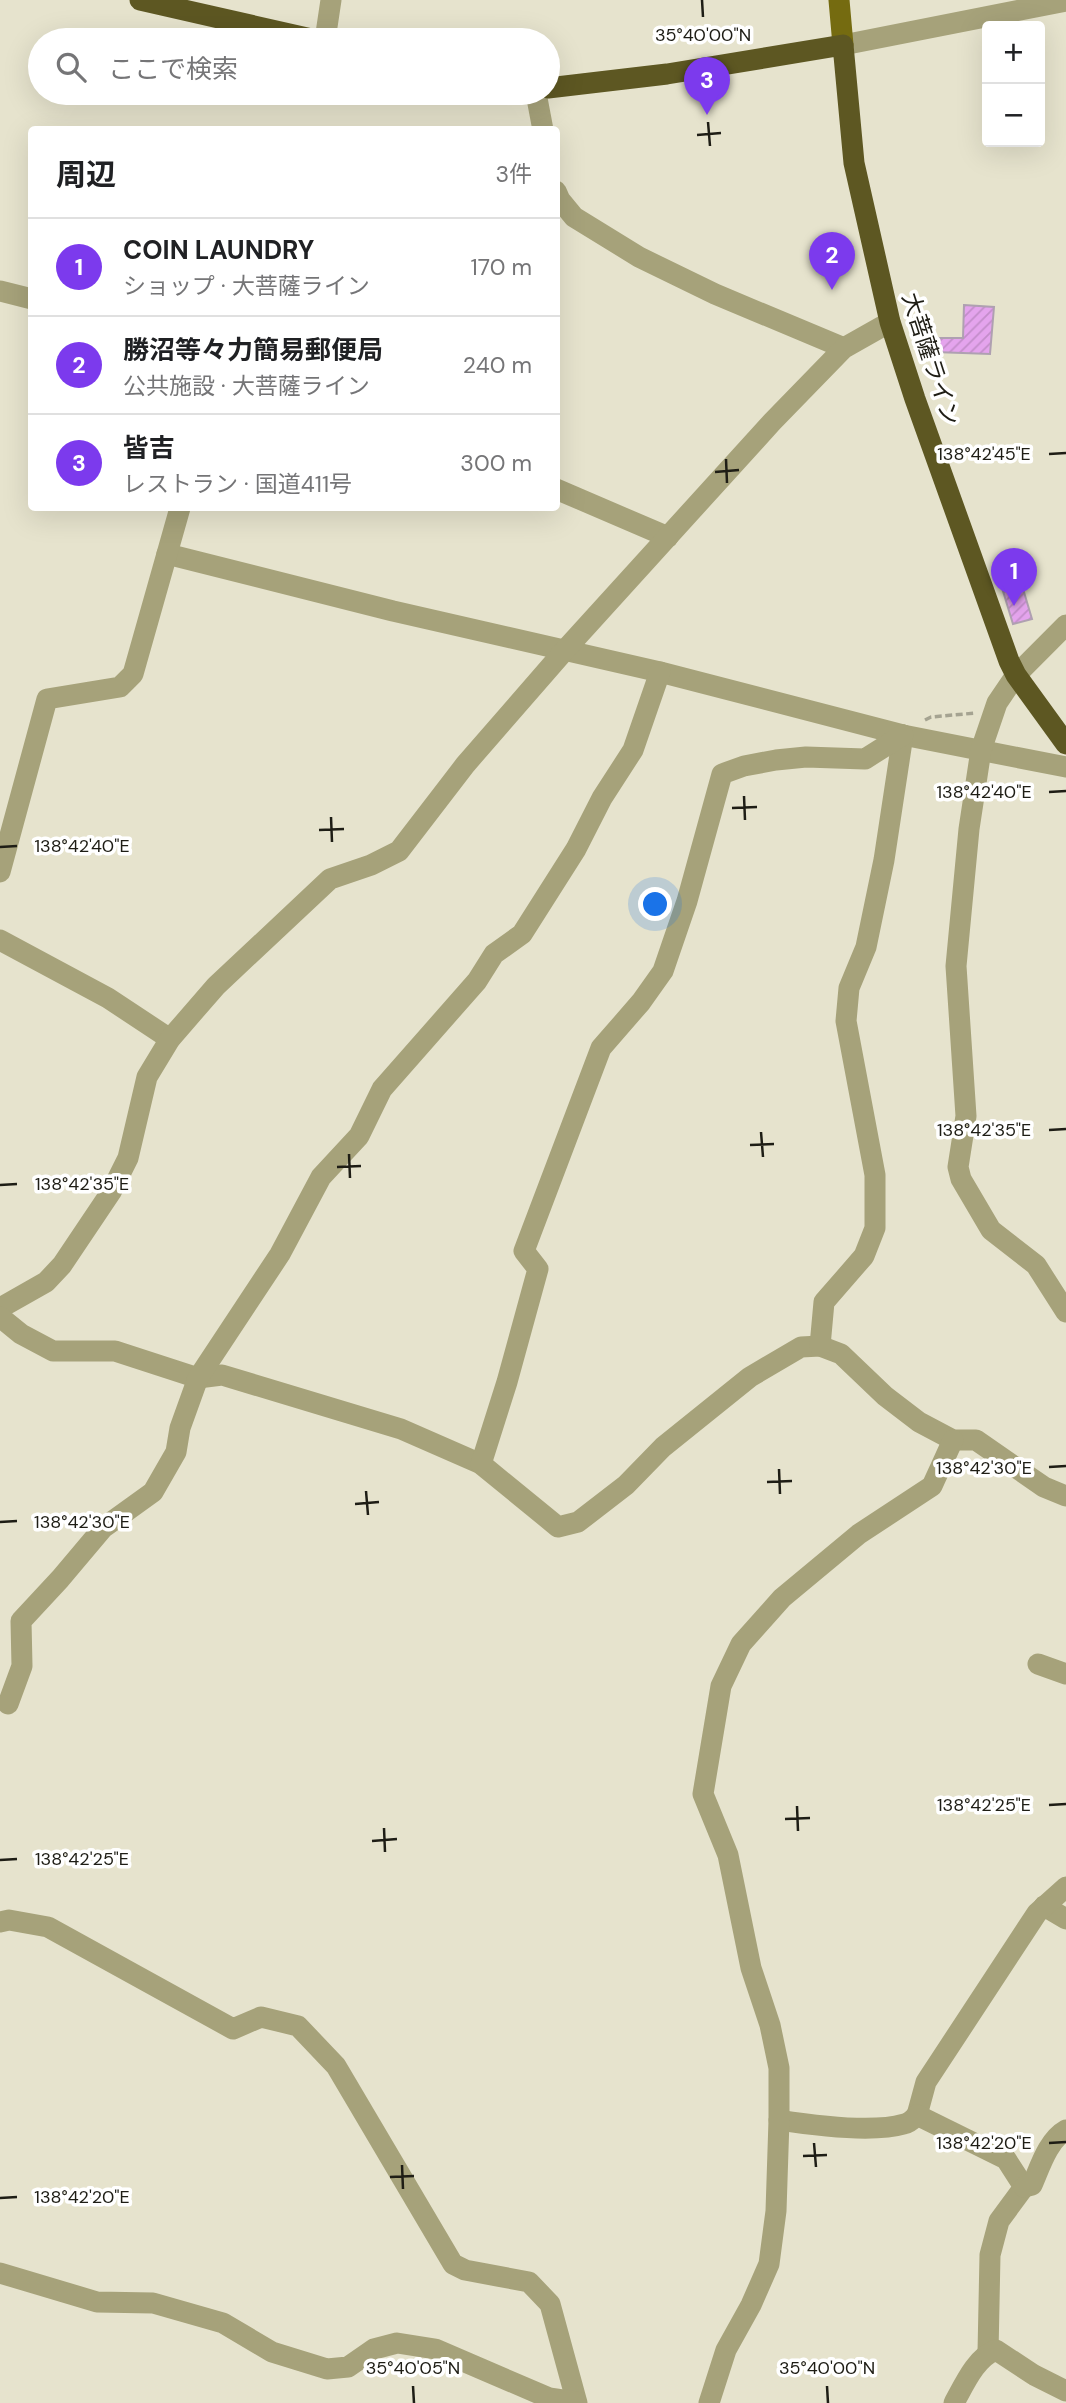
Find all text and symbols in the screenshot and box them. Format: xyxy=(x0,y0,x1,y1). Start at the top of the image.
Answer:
map controls xyxy=(982,21,1045,147)
button: + xyxy=(982,21,1045,84)
text: 35°40'00"N xyxy=(655,23,751,47)
search box xyxy=(28,28,560,105)
icon: search xyxy=(52,48,90,86)
text: ここで検索 xyxy=(108,52,238,86)
pin: 3 xyxy=(684,57,730,115)
button: − xyxy=(982,84,1045,147)
text: 周辺 xyxy=(56,155,116,194)
text: 3件 xyxy=(495,159,532,189)
pin: 2 xyxy=(809,232,855,290)
text: COIN LAUNDRY xyxy=(123,233,314,267)
text: 1 xyxy=(75,252,83,282)
text: 170 m xyxy=(471,252,532,282)
text: ショップ · 大菩薩ライン xyxy=(123,271,370,301)
street label: 大菩薩ライン xyxy=(895,289,967,429)
text: 勝沼等々力簡易郵便局 xyxy=(123,333,383,367)
text: 2 xyxy=(72,350,86,380)
text: 240 m xyxy=(463,350,532,380)
text: 公共施設 · 大菩薩ライン xyxy=(123,371,370,401)
text: 皆吉 xyxy=(123,431,175,465)
text: 138°42'45"E xyxy=(937,442,1031,466)
text: 3 xyxy=(72,448,86,478)
text: 300 m xyxy=(460,448,532,478)
text: レストラン · 国道411号 xyxy=(123,469,352,499)
pin: 1 xyxy=(991,548,1037,606)
text: 138°42'40"E xyxy=(936,780,1032,804)
text: 138°42'40"E xyxy=(34,834,130,858)
your location xyxy=(638,887,672,921)
text: 138°42'35"E xyxy=(937,1118,1031,1142)
text: 138°42'35"E xyxy=(35,1172,129,1196)
text: 138°42'30"E xyxy=(936,1456,1032,1480)
text: 138°42'30"E xyxy=(34,1510,130,1534)
text: 138°42'25"E xyxy=(937,1793,1031,1817)
text: 138°42'25"E xyxy=(35,1847,129,1871)
text: 138°42'20"E xyxy=(936,2131,1032,2155)
text: 138°42'20"E xyxy=(34,2185,130,2209)
text: 35°40'05"N xyxy=(366,2356,460,2380)
text: 35°40'00"N xyxy=(779,2356,875,2380)

